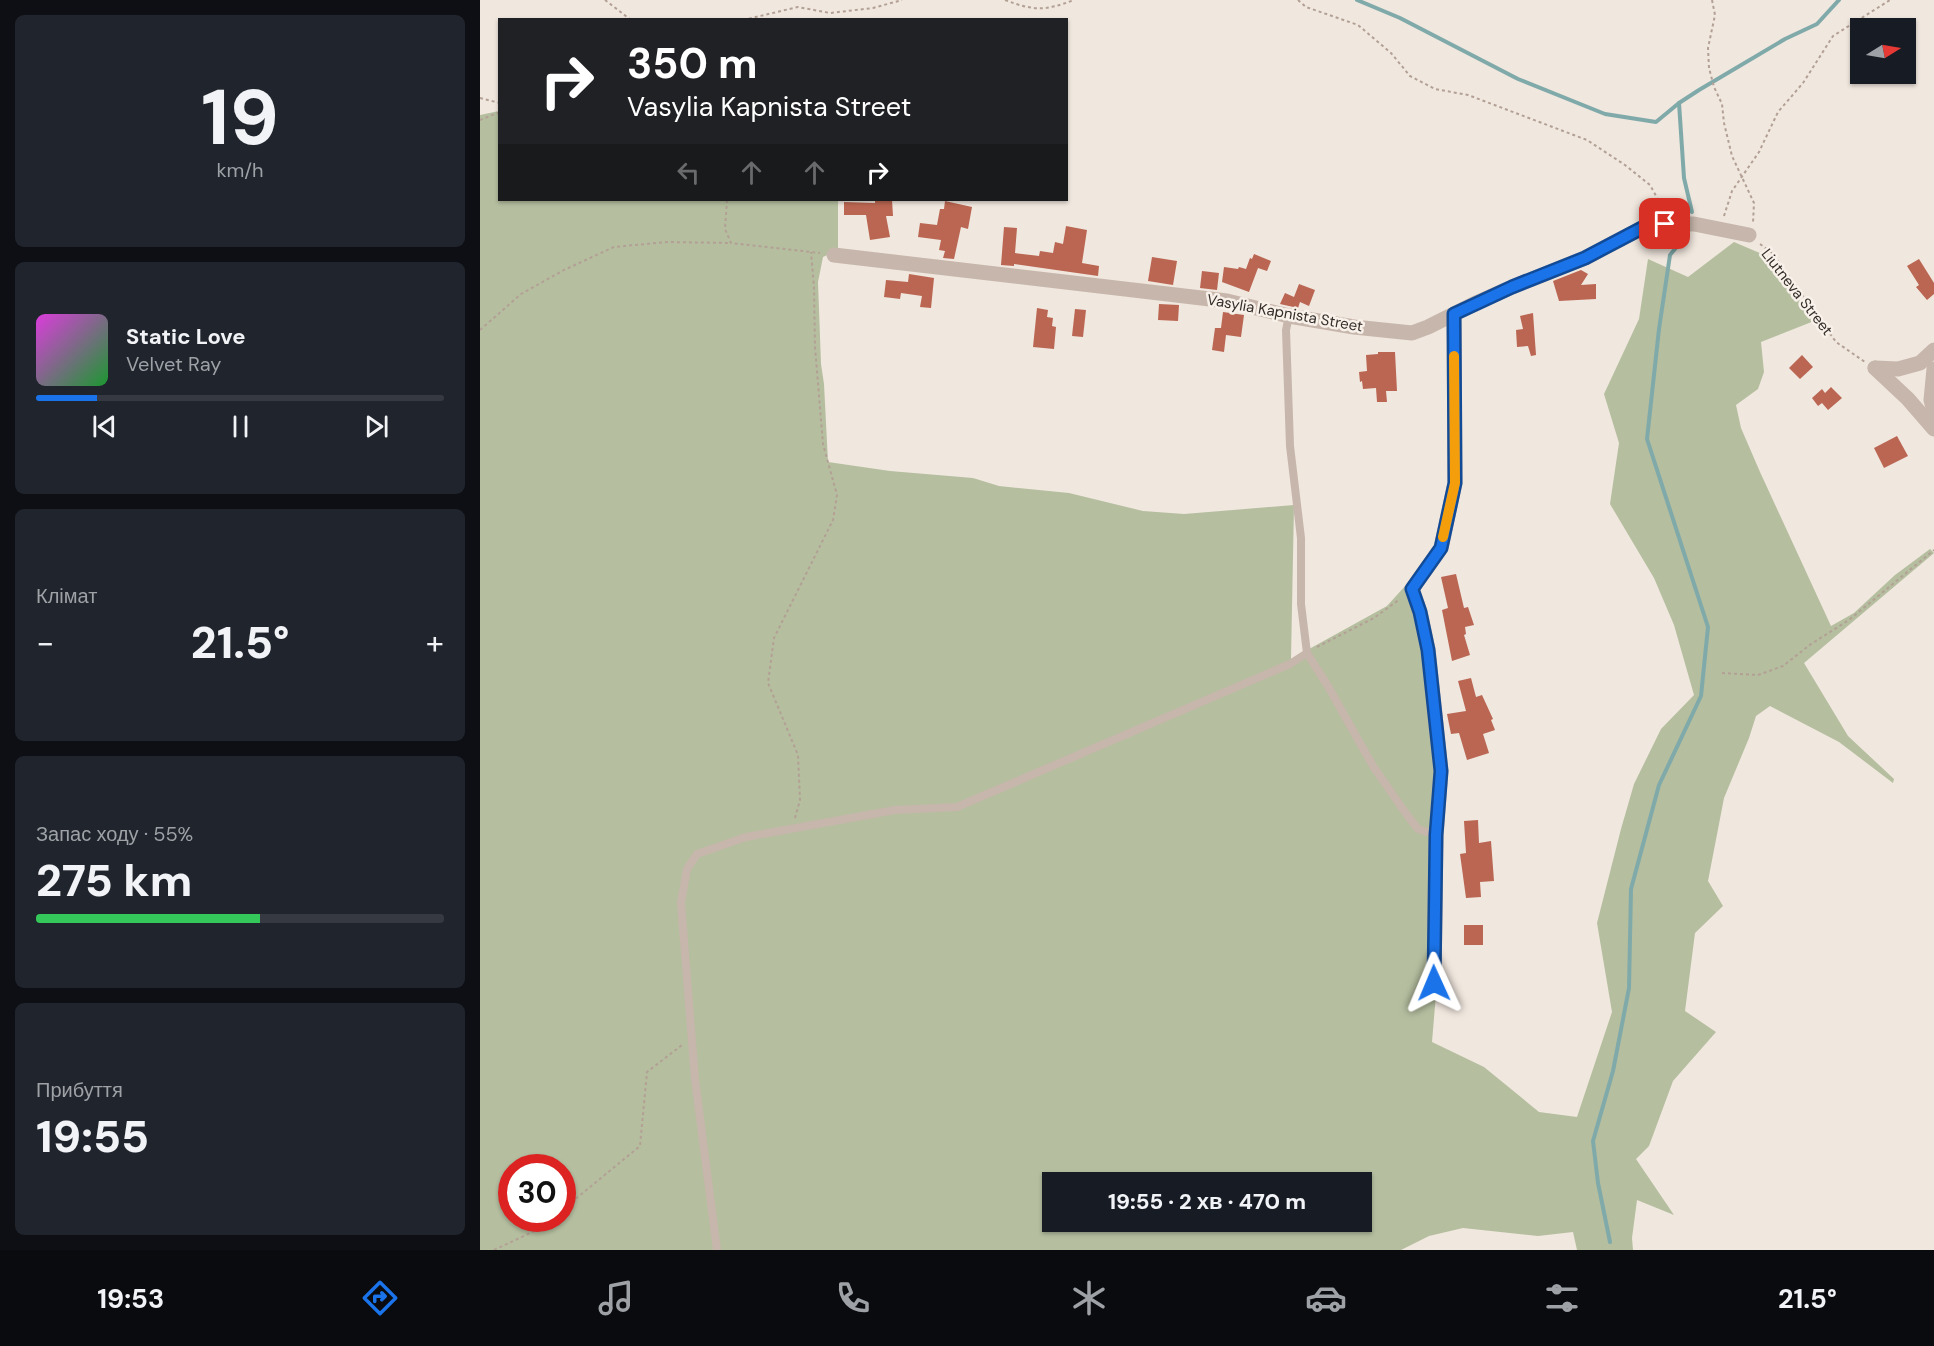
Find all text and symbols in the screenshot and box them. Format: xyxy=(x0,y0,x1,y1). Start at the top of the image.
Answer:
north arrow xyxy=(1850,18,1916,84)
map controls xyxy=(1850,18,1916,84)
text: 350 m xyxy=(627,36,757,91)
icon: right xyxy=(528,42,606,120)
text: 19 xyxy=(201,67,279,168)
text: Vasylia Kapnista Street xyxy=(627,89,911,124)
icon: left xyxy=(672,156,705,189)
icon: ahead xyxy=(735,156,768,189)
icon: ahead xyxy=(798,156,831,189)
icon: right xyxy=(861,156,894,189)
text: km/h xyxy=(216,157,264,183)
pin xyxy=(1639,198,1690,249)
icon: arrive xyxy=(1648,207,1681,240)
street label: Liutneva Street xyxy=(1757,244,1837,340)
street label: Vasylia Kapnista Street xyxy=(1205,289,1365,337)
text: Static Love xyxy=(126,322,246,351)
text: Velvet Ray xyxy=(126,351,221,377)
icon: previous xyxy=(88,410,121,443)
icon: pause xyxy=(224,410,257,443)
icon: next xyxy=(360,410,393,443)
text: Клімат xyxy=(36,583,97,609)
text: 21.5° xyxy=(191,613,289,672)
text: − xyxy=(36,621,54,664)
text: + xyxy=(426,621,444,664)
text: Запас ходу · 55% xyxy=(36,821,193,847)
text: 275 km xyxy=(36,851,192,910)
position arrow xyxy=(1402,951,1466,1015)
text: Прибуття xyxy=(36,1077,123,1103)
text: 19:55 xyxy=(36,1107,149,1166)
speed limit sign: 30 xyxy=(498,1154,576,1232)
text: 19:55 · 2 хв · 470 m xyxy=(1108,1187,1306,1216)
icon: directions xyxy=(359,1277,401,1319)
icon: music xyxy=(595,1277,637,1319)
icon: phone xyxy=(832,1277,874,1319)
icon: climate xyxy=(1068,1277,1110,1319)
icon: car xyxy=(1305,1277,1347,1319)
icon: filters xyxy=(1541,1277,1583,1319)
text: 19:53 xyxy=(97,1281,164,1316)
text: 21.5° xyxy=(1778,1281,1837,1316)

